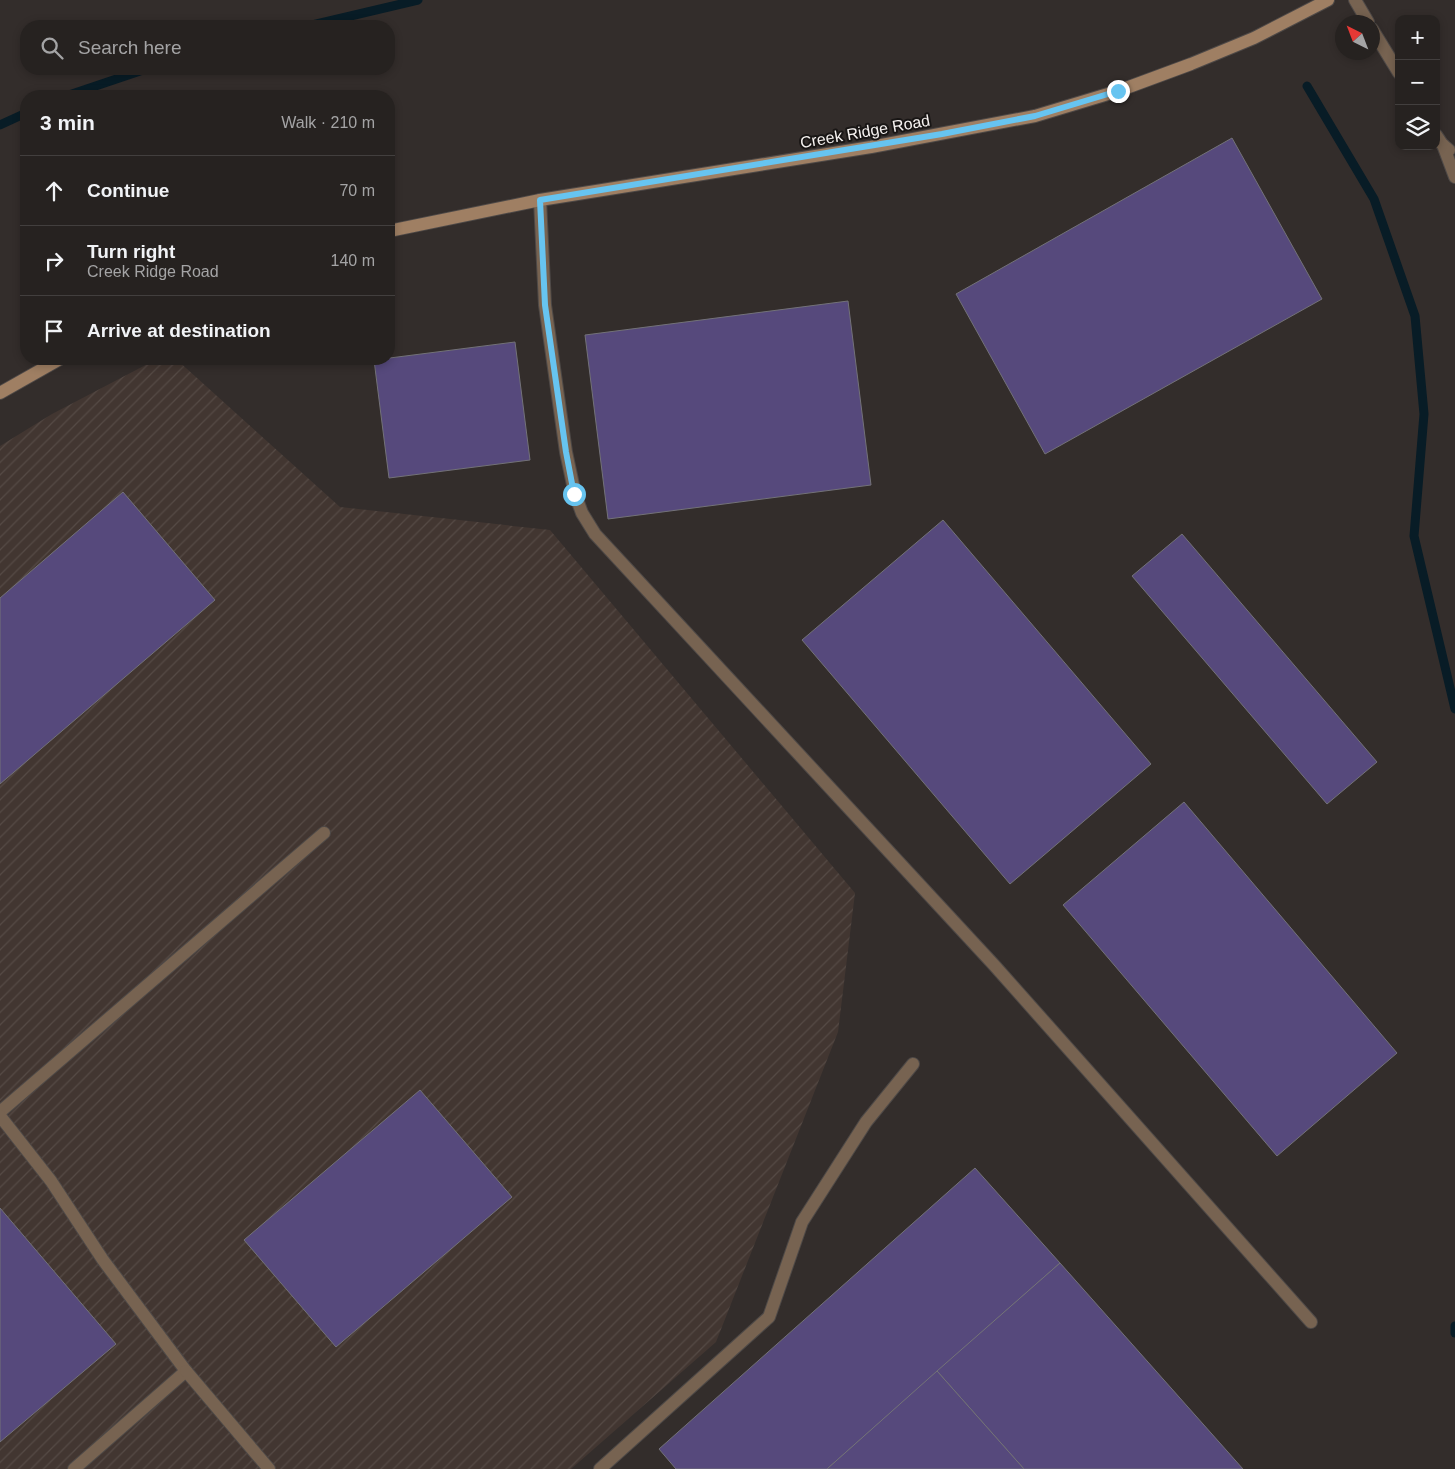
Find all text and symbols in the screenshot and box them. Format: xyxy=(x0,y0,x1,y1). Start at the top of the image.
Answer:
north arrow xyxy=(1335,15,1380,60)
map controls xyxy=(1395,15,1440,150)
button: + xyxy=(1395,15,1440,60)
search box xyxy=(20,20,395,75)
icon: search xyxy=(38,34,66,62)
text: Search here xyxy=(78,37,182,58)
button: − xyxy=(1395,60,1440,105)
route end xyxy=(1107,80,1130,103)
button: layers xyxy=(1395,105,1440,150)
text: 3 min xyxy=(40,111,95,134)
street label: Creek Ridge Road xyxy=(799,112,931,151)
text: Walk · 210 m xyxy=(281,114,375,131)
icon: ahead xyxy=(40,177,68,205)
text: Continue xyxy=(87,180,169,201)
text: 70 m xyxy=(339,182,375,199)
text: Turn right xyxy=(87,241,175,262)
icon: right xyxy=(40,247,68,275)
text: 140 m xyxy=(331,252,375,269)
text: Creek Ridge Road xyxy=(87,263,219,280)
icon: arrive xyxy=(40,317,68,345)
text: Arrive at destination xyxy=(87,320,271,341)
route start xyxy=(563,483,586,506)

